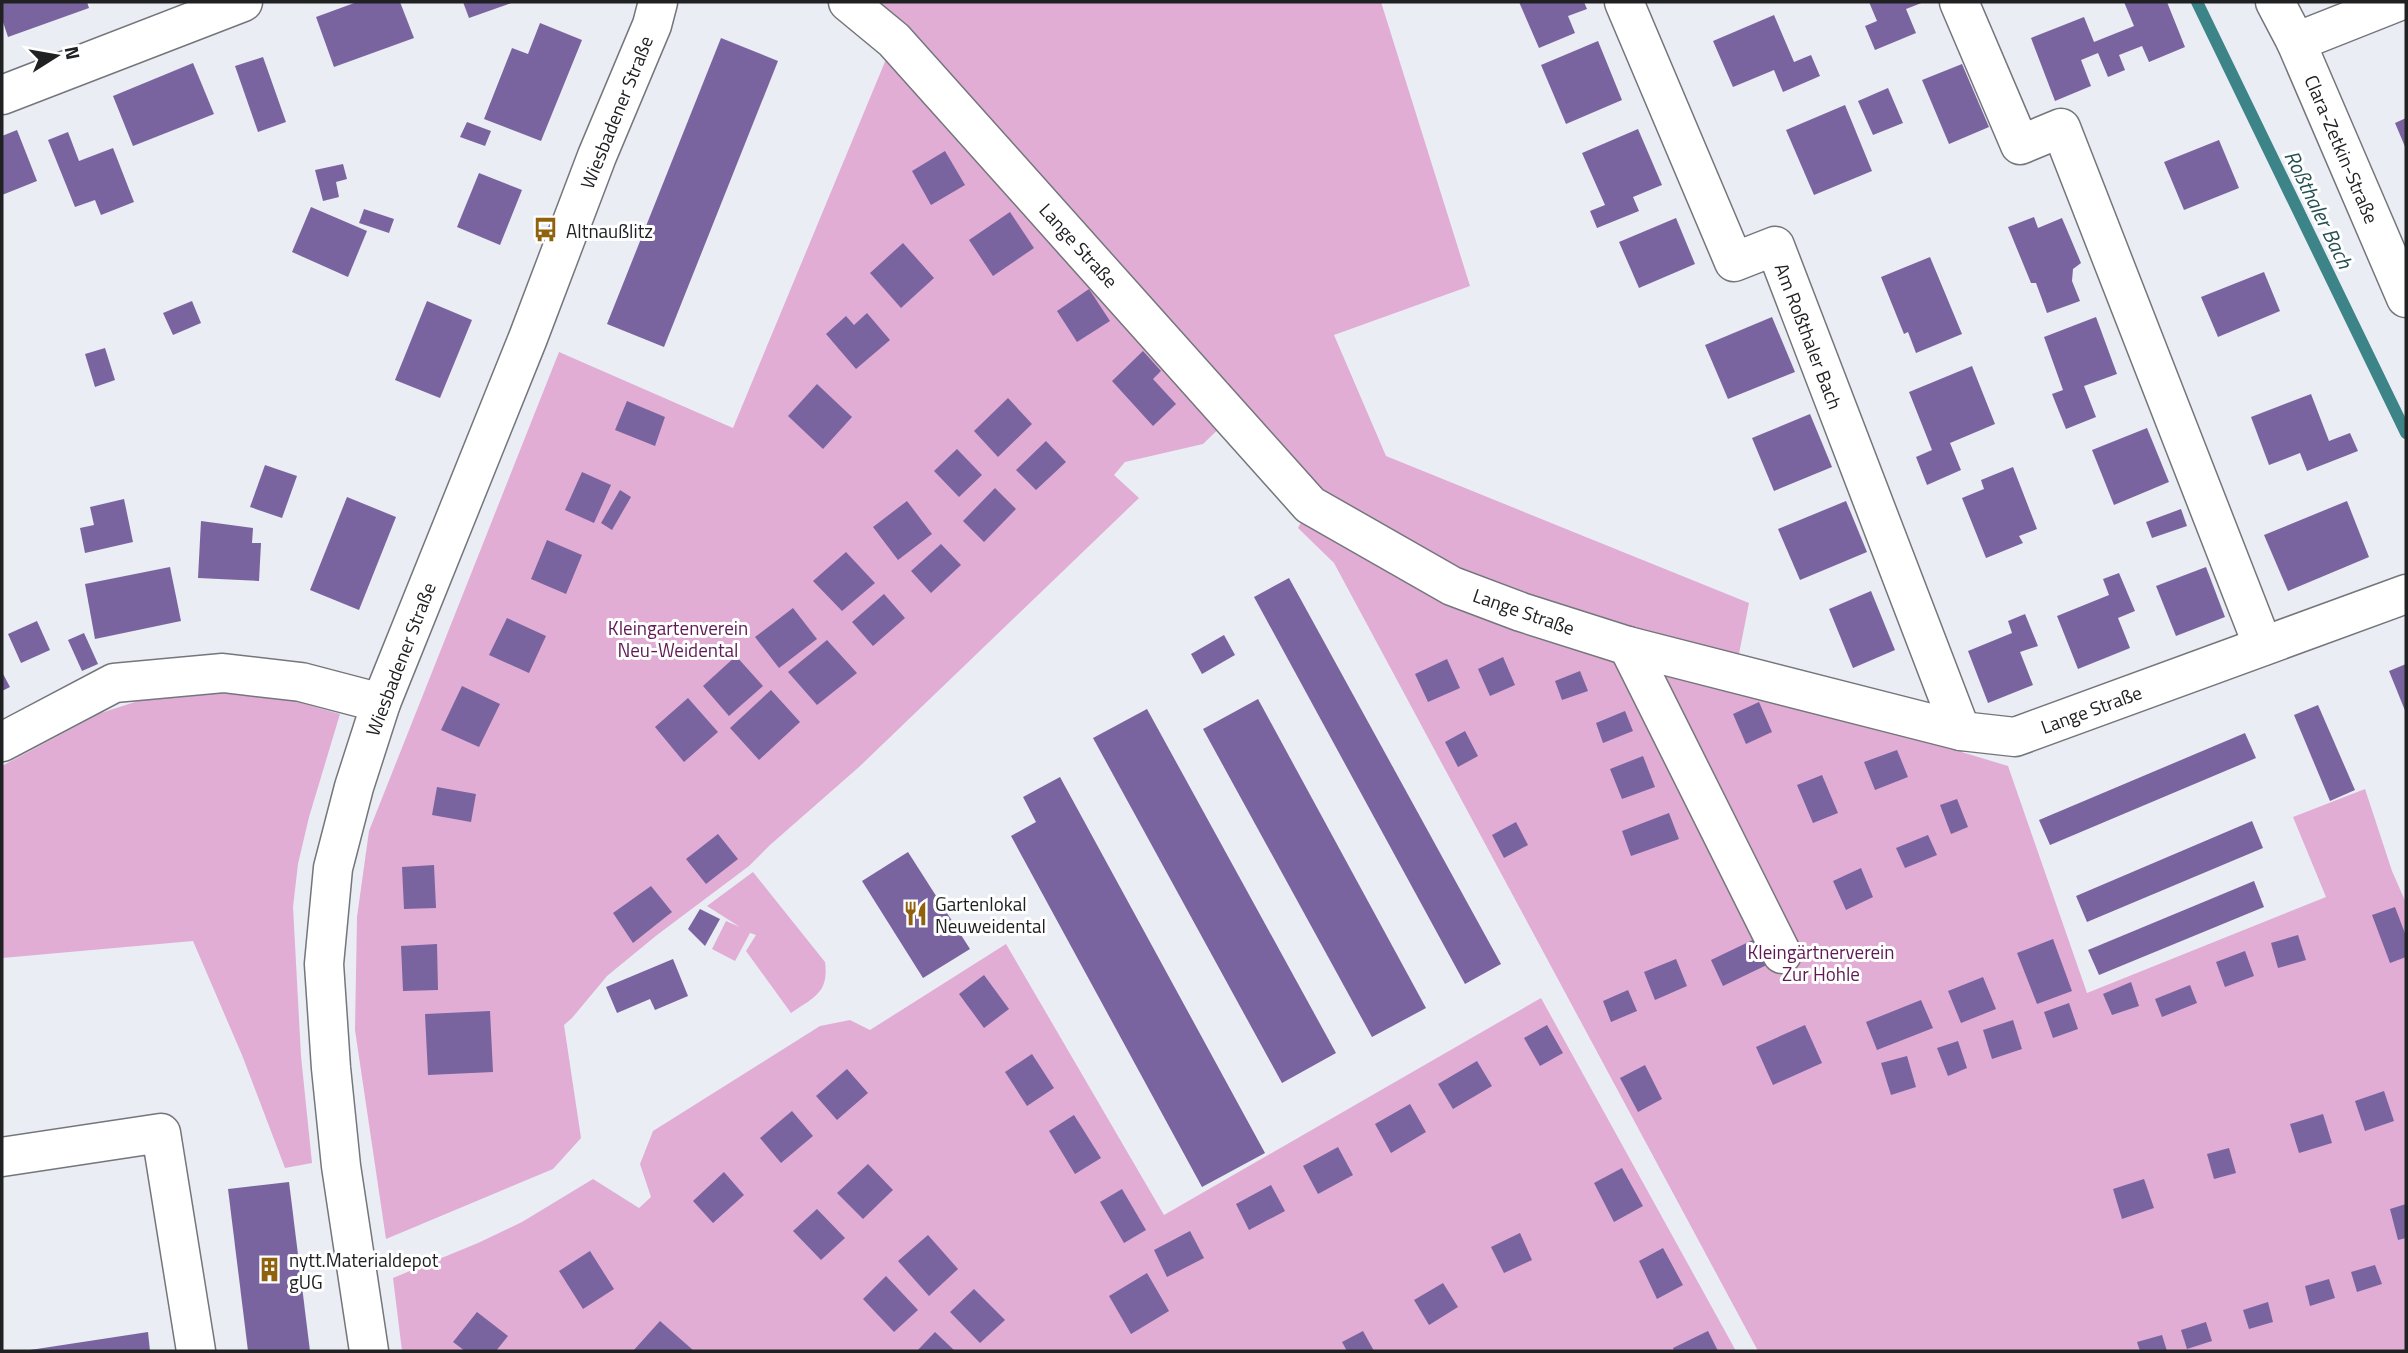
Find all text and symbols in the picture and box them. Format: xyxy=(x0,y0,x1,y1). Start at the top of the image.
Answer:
north arrow xyxy=(21,21,91,91)
street label: Wiesbadener Straße xyxy=(572,31,660,193)
text: N xyxy=(58,43,89,62)
street label: Clara-Zetkin-Straße xyxy=(2298,70,2386,228)
water label: Roßthaler Bach xyxy=(2277,144,2362,274)
street label: Lange Straße xyxy=(1033,196,1125,294)
bus stop icon: Altnaußlitz xyxy=(532,216,560,244)
place label: Altnaußlitz xyxy=(566,216,653,245)
street label: Am Roßthaler Bach xyxy=(1768,259,1850,413)
street label: Wiesbadener Straße xyxy=(357,578,443,740)
street label: Lange Straße xyxy=(1469,580,1579,642)
park label: Kleingartenverein Neu-Weidental xyxy=(608,613,748,664)
street label: Lange Straße xyxy=(2036,677,2146,741)
place label: Gartenlokal Neuweidental xyxy=(935,889,1046,940)
restaurant icon: Gartenlokal Neuweidental xyxy=(901,900,929,928)
park label: Kleingärtnerverein Zur Hohle xyxy=(1748,937,1894,988)
place label: nytt.Materialdepot gUG xyxy=(289,1245,439,1296)
building icon: nytt.Materialdepot gUG xyxy=(255,1256,283,1284)

